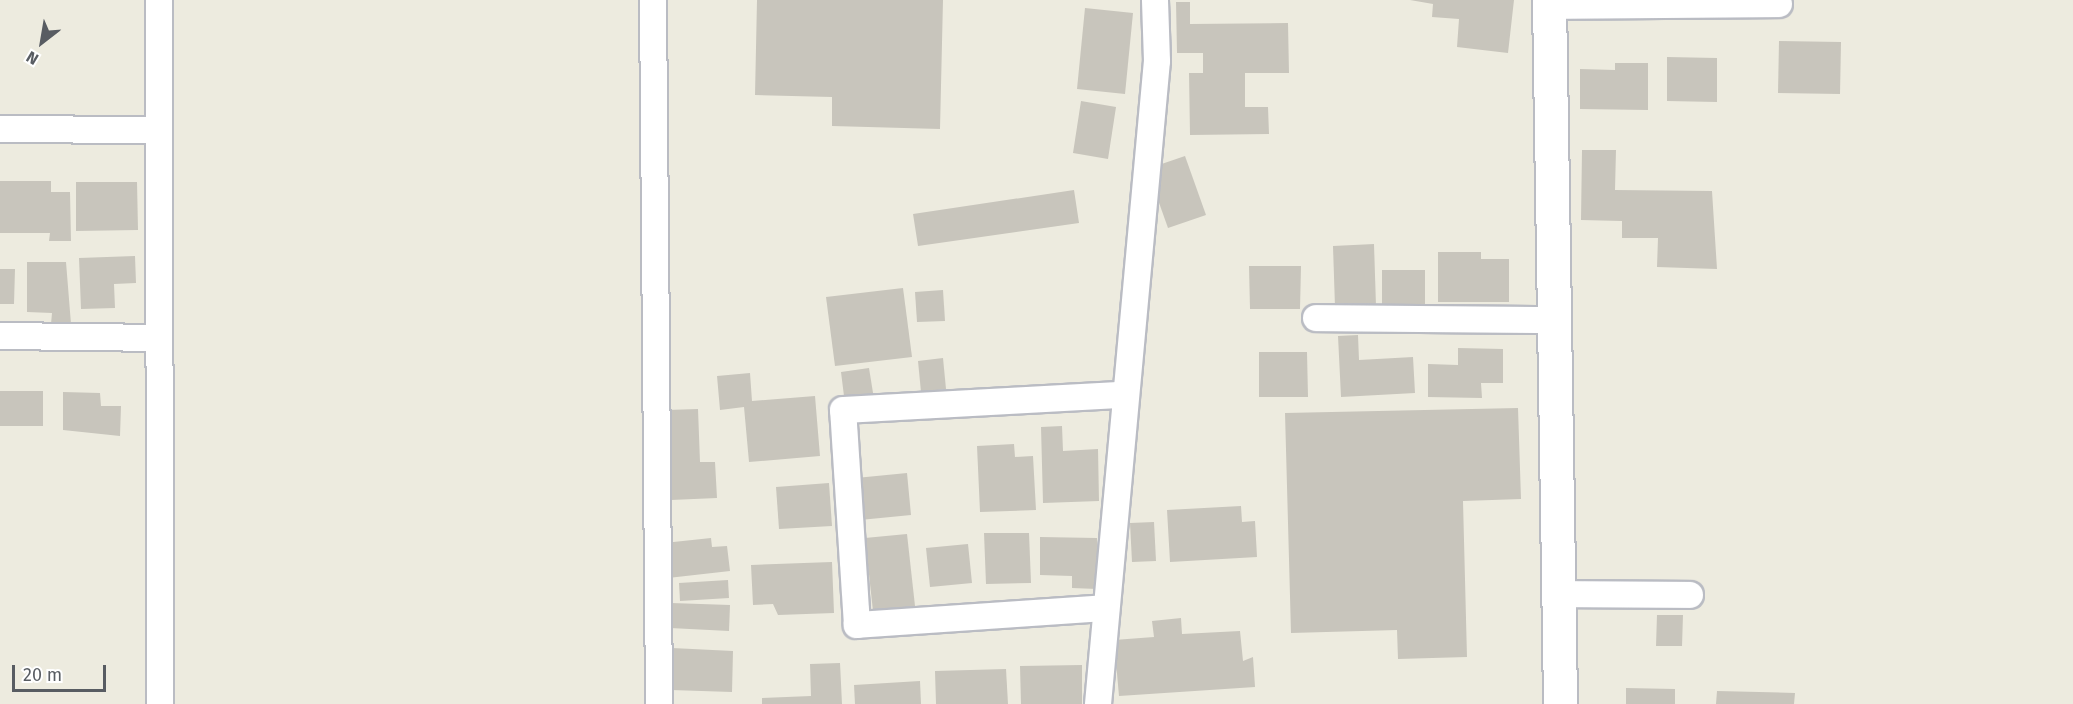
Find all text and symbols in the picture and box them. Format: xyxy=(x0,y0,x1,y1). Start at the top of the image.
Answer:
north arrow xyxy=(12,12,72,72)
text: N xyxy=(23,47,42,69)
scale bar xyxy=(15,653,110,691)
text: 20 m xyxy=(23,664,62,686)

